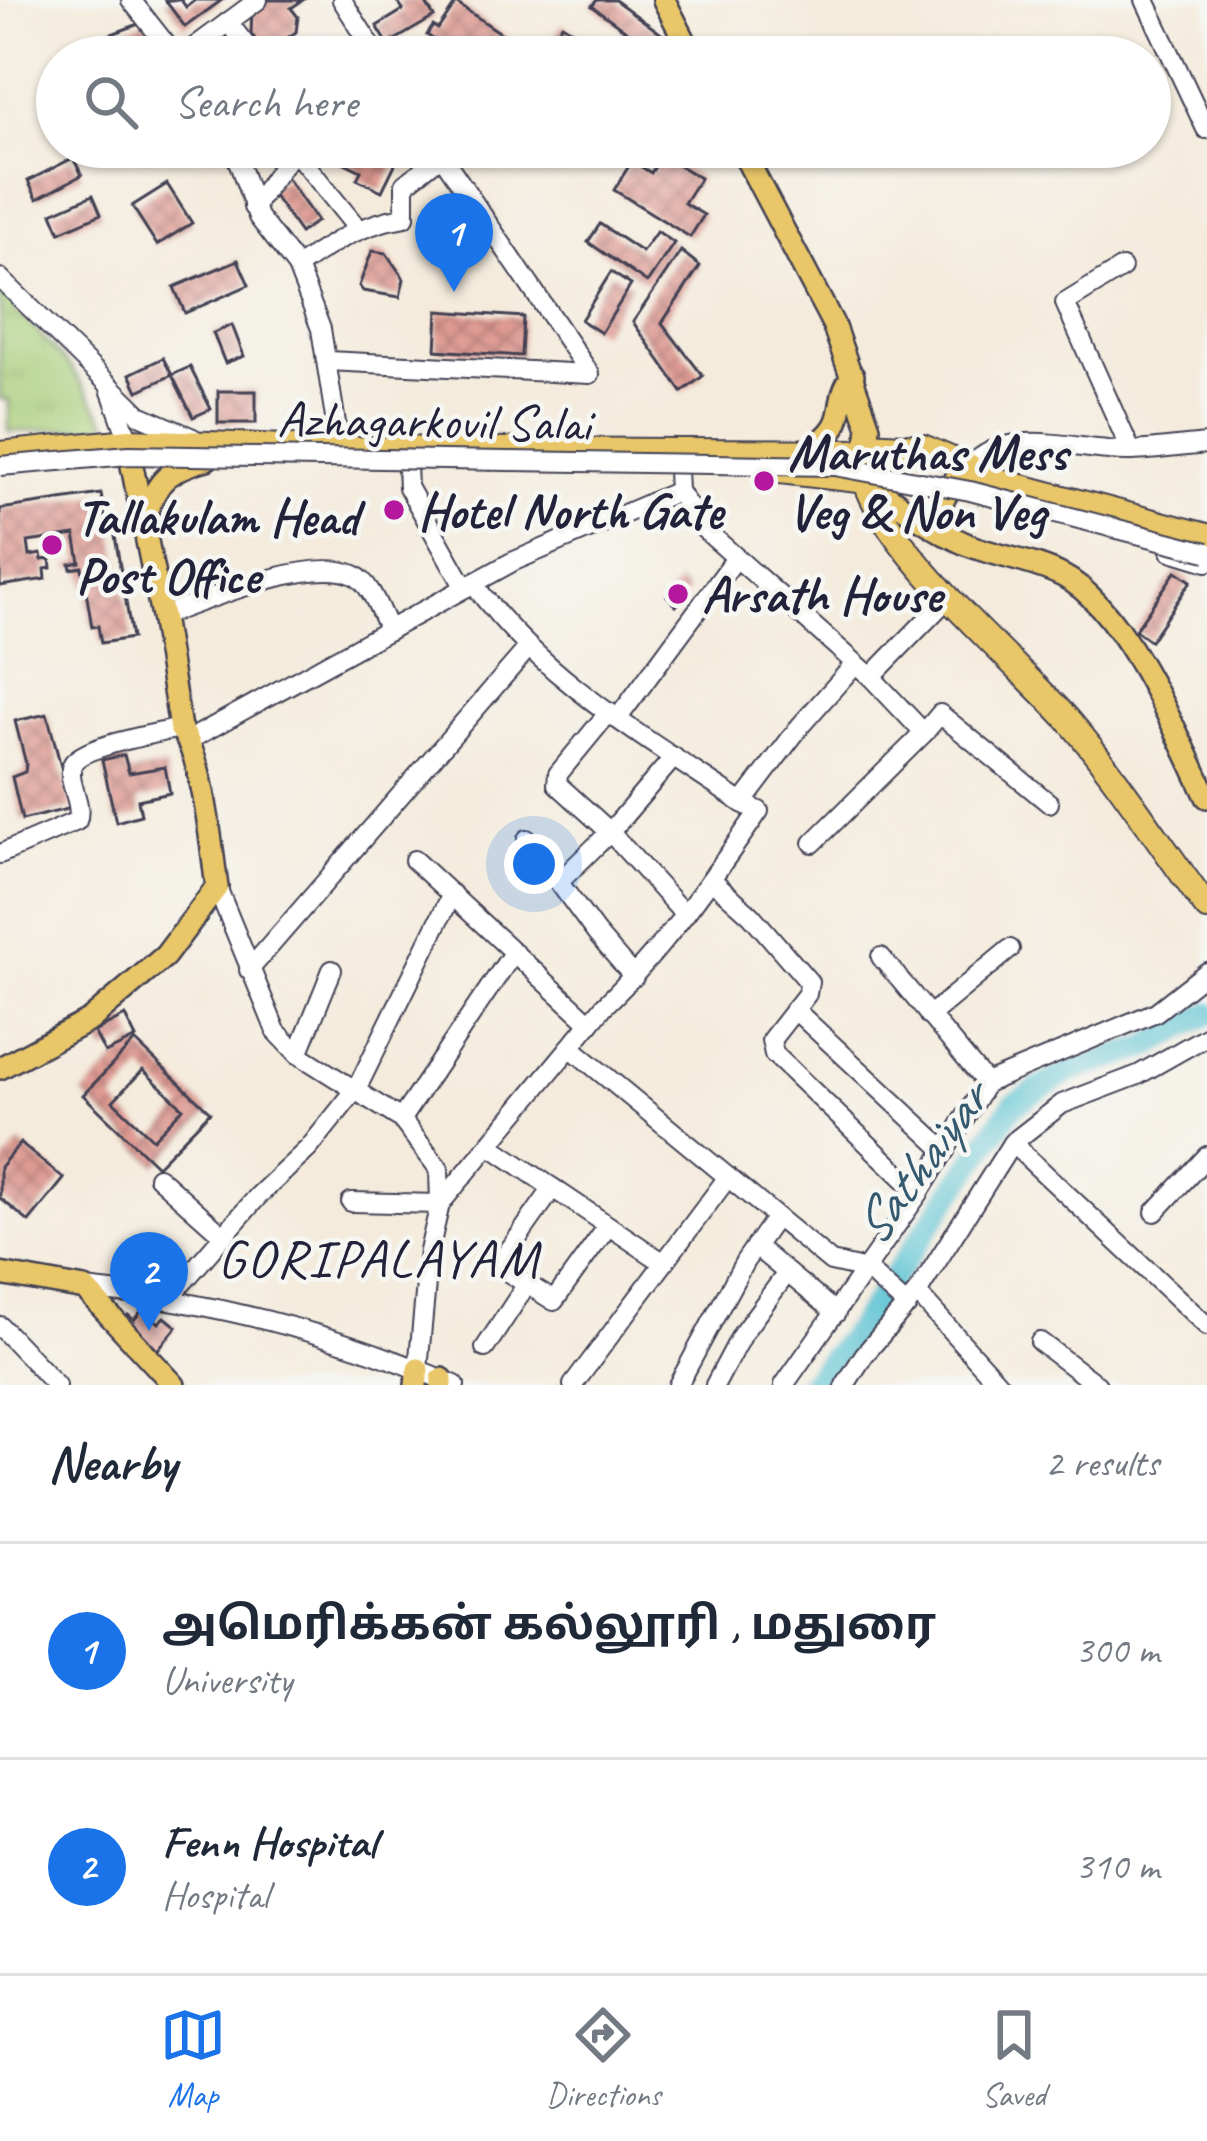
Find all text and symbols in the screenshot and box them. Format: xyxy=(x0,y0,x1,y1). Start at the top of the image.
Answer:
search box xyxy=(36,36,1171,168)
icon: search xyxy=(78,69,144,135)
text: Search here xyxy=(174,74,357,131)
pin: 1 xyxy=(415,193,493,292)
street label: Azhagarkovil Salai xyxy=(277,386,597,456)
place label: Maruthas Mess Veg & Non Veg xyxy=(788,421,1072,544)
marker: Maruthas Mess Veg & Non Veg xyxy=(751,468,777,494)
place label: Hotel North Gate xyxy=(418,479,727,543)
place label: Tallakulam Head Post Office xyxy=(76,485,367,608)
marker: Hotel North Gate xyxy=(381,497,407,523)
marker: Tallakulam Head Post Office xyxy=(39,532,65,558)
place label: Arsath House xyxy=(702,563,946,627)
marker: Arsath House xyxy=(665,581,691,607)
your location xyxy=(504,834,564,894)
water label: Sathaiyar xyxy=(837,1062,1008,1258)
district label: GORIPALAYAM xyxy=(218,1224,543,1292)
pin: 2 xyxy=(110,1232,188,1331)
text: Nearby xyxy=(48,1431,176,1495)
text: 2 results xyxy=(1045,1439,1159,1488)
text: அமெரிக்கன் கல்லூரி , மதுரை xyxy=(162,1596,936,1653)
text: 1 xyxy=(78,1626,96,1675)
text: 300 m xyxy=(1075,1626,1159,1675)
text: University xyxy=(162,1656,292,1705)
text: Fenn Hospital xyxy=(162,1814,376,1871)
text: 2 xyxy=(78,1842,96,1891)
text: 310 m xyxy=(1075,1842,1159,1891)
text: Hospital xyxy=(162,1871,269,1920)
tab: Map xyxy=(160,2002,226,2116)
tab: Directions xyxy=(546,2002,661,2116)
tab: Saved xyxy=(981,2002,1047,2116)

